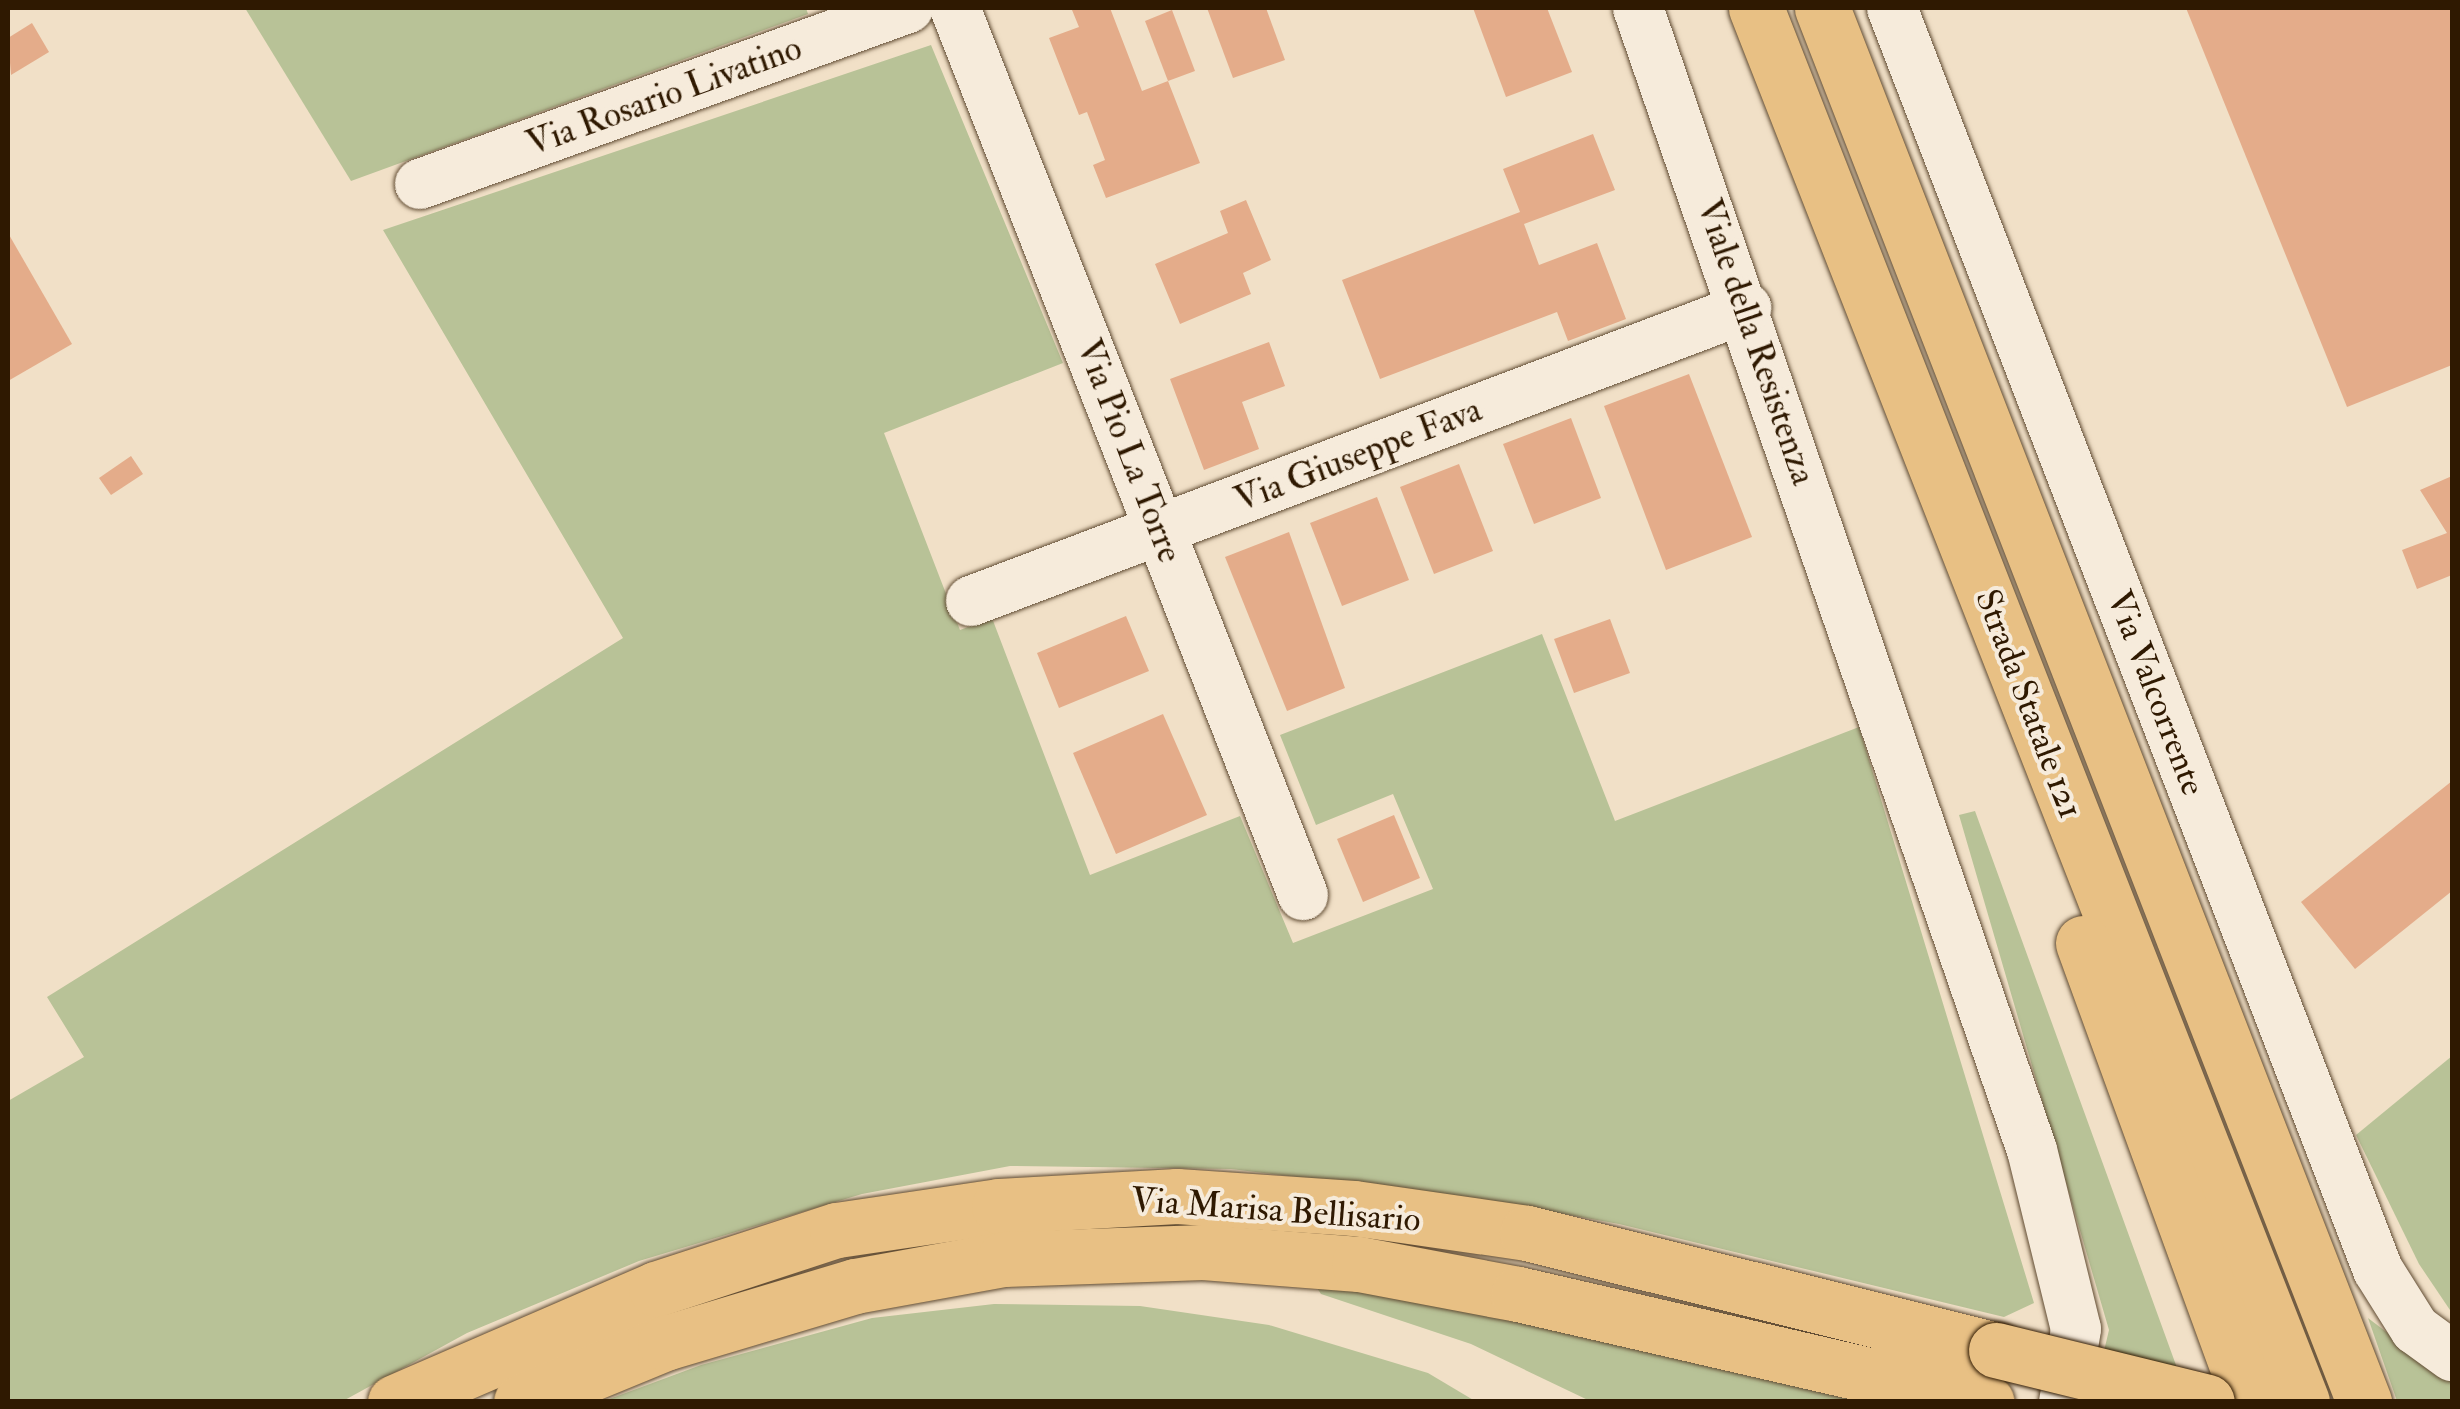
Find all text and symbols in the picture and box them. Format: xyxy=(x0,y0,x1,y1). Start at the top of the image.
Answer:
street label: Via Rosario Livatino xyxy=(521,27,807,165)
street label: Viale della Resistenza xyxy=(1688,194,1824,490)
street label: Via Pio La Torre xyxy=(1067,334,1191,568)
street label: Via Giuseppe Fava xyxy=(1229,389,1487,521)
street label: Strada Statale 121 xyxy=(1966,584,2092,824)
street label: Via Valcorrente xyxy=(2098,585,2214,801)
street label: Via Marisa Bellisario xyxy=(1130,1179,1422,1241)

